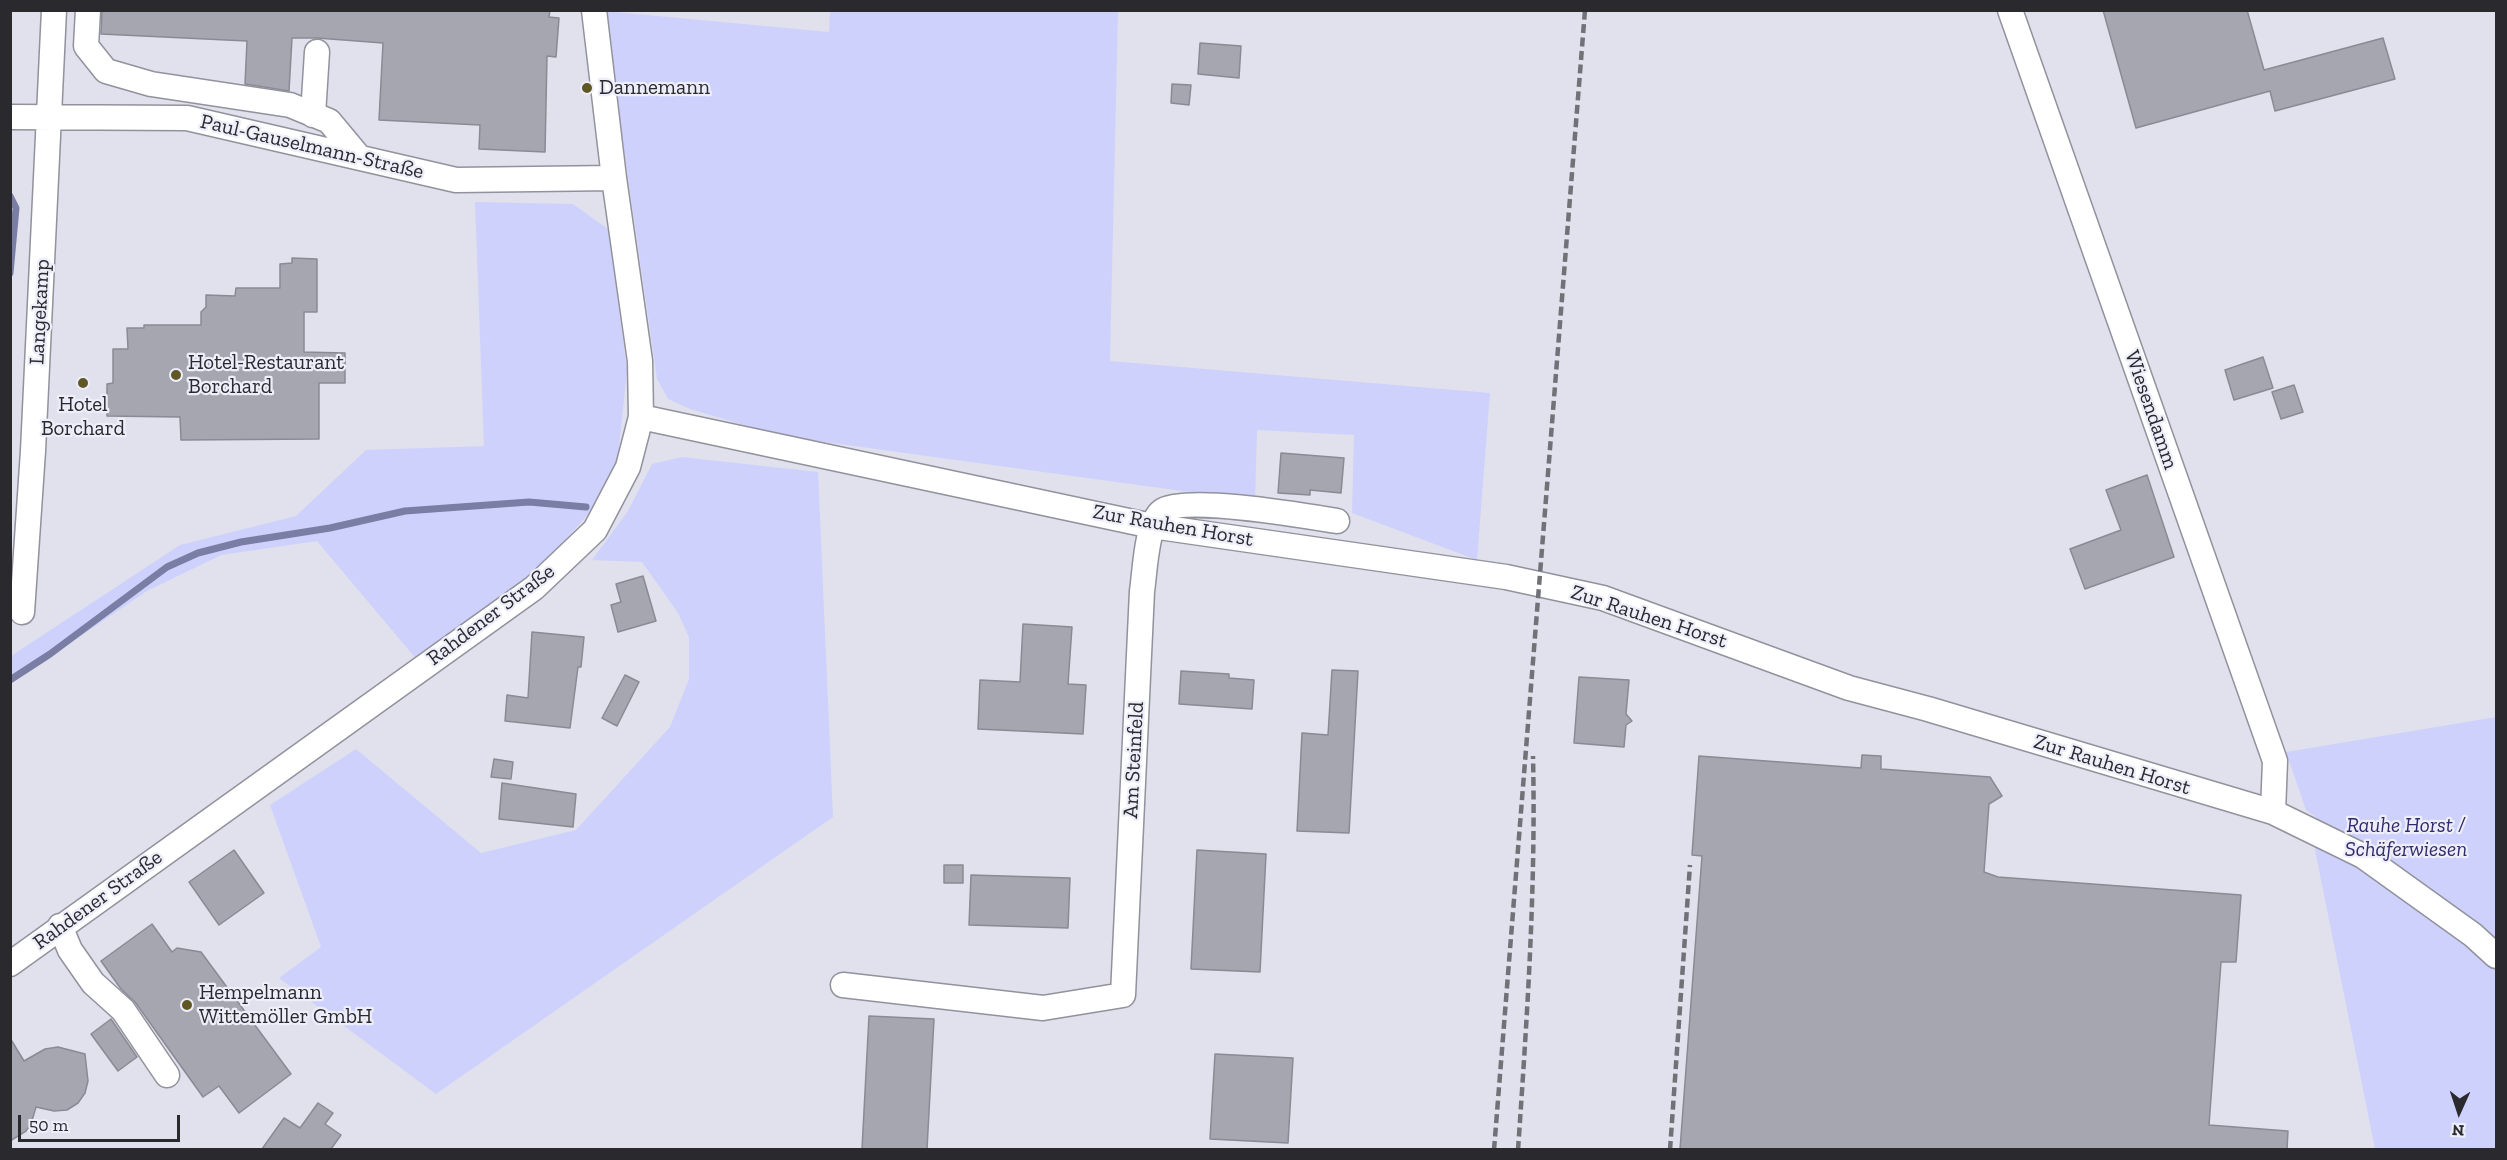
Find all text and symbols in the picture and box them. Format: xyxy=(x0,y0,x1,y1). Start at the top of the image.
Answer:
place label: Dannemann xyxy=(599,75,710,101)
marker: Dannemann xyxy=(580,81,594,95)
street label: Paul-Gauselmann-Straße xyxy=(198,109,426,185)
street label: Langekamp xyxy=(25,259,55,365)
street label: Wiesendamm xyxy=(2119,347,2183,473)
place label: Hotel-Restaurant Borchard xyxy=(188,350,344,400)
marker: Hotel-Restaurant Borchard xyxy=(169,368,183,382)
marker: Hotel Borchard xyxy=(76,376,90,390)
place label: Hotel Borchard xyxy=(41,392,125,442)
street label: Zur Rauhen Horst xyxy=(1091,499,1255,553)
street label: Rahdener Straße xyxy=(422,559,560,671)
street label: Zur Rauhen Horst xyxy=(1568,580,1730,654)
street label: Am Steinfeld xyxy=(1118,701,1150,819)
street label: Zur Rauhen Horst xyxy=(2031,729,2193,801)
park label: Rauhe Horst / Schäferwiesen xyxy=(2345,813,2467,863)
street label: Rahdener Straße xyxy=(29,845,167,955)
place label: Hempelmann Wittemöller GmbH xyxy=(199,980,372,1030)
marker: Hempelmann Wittemöller GmbH xyxy=(180,998,194,1012)
north arrow xyxy=(2429,1082,2489,1142)
scale bar xyxy=(21,1103,183,1141)
text: 50 m xyxy=(29,1114,68,1136)
text: N xyxy=(2451,1121,2465,1140)

